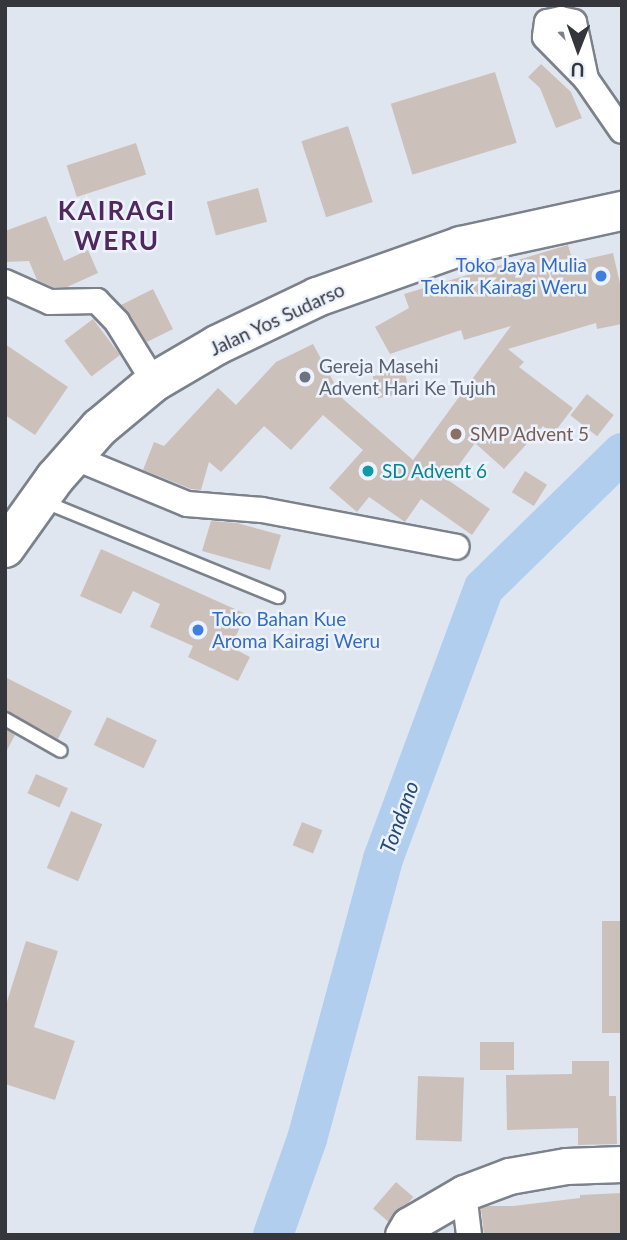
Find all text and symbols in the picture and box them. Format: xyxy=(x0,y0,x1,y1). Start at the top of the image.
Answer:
north arrow xyxy=(543,14,613,84)
text: U xyxy=(570,59,585,82)
district label: KAIRAGI WERU xyxy=(59,195,175,256)
place label: Toko Jaya Mulia Teknik Kairagi Weru xyxy=(421,254,587,298)
marker: Toko Jaya Mulia Teknik Kairagi Weru xyxy=(593,268,609,284)
street label: Jalan Yos Sudarso xyxy=(206,278,348,360)
place label: Gereja Masehi Advent Hari Ke Tujuh xyxy=(319,355,496,399)
marker: Gereja Masehi Advent Hari Ke Tujuh xyxy=(297,369,313,385)
place label: SMP Advent 5 xyxy=(470,423,590,445)
marker: SMP Advent 5 xyxy=(448,426,464,442)
place label: SD Advent 6 xyxy=(382,460,488,482)
marker: SD Advent 6 xyxy=(360,463,376,479)
place label: Toko Bahan Kue Aroma Kairagi Weru xyxy=(212,608,380,652)
marker: Toko Bahan Kue Aroma Kairagi Weru xyxy=(190,622,206,638)
water label: Tondano xyxy=(374,777,424,857)

